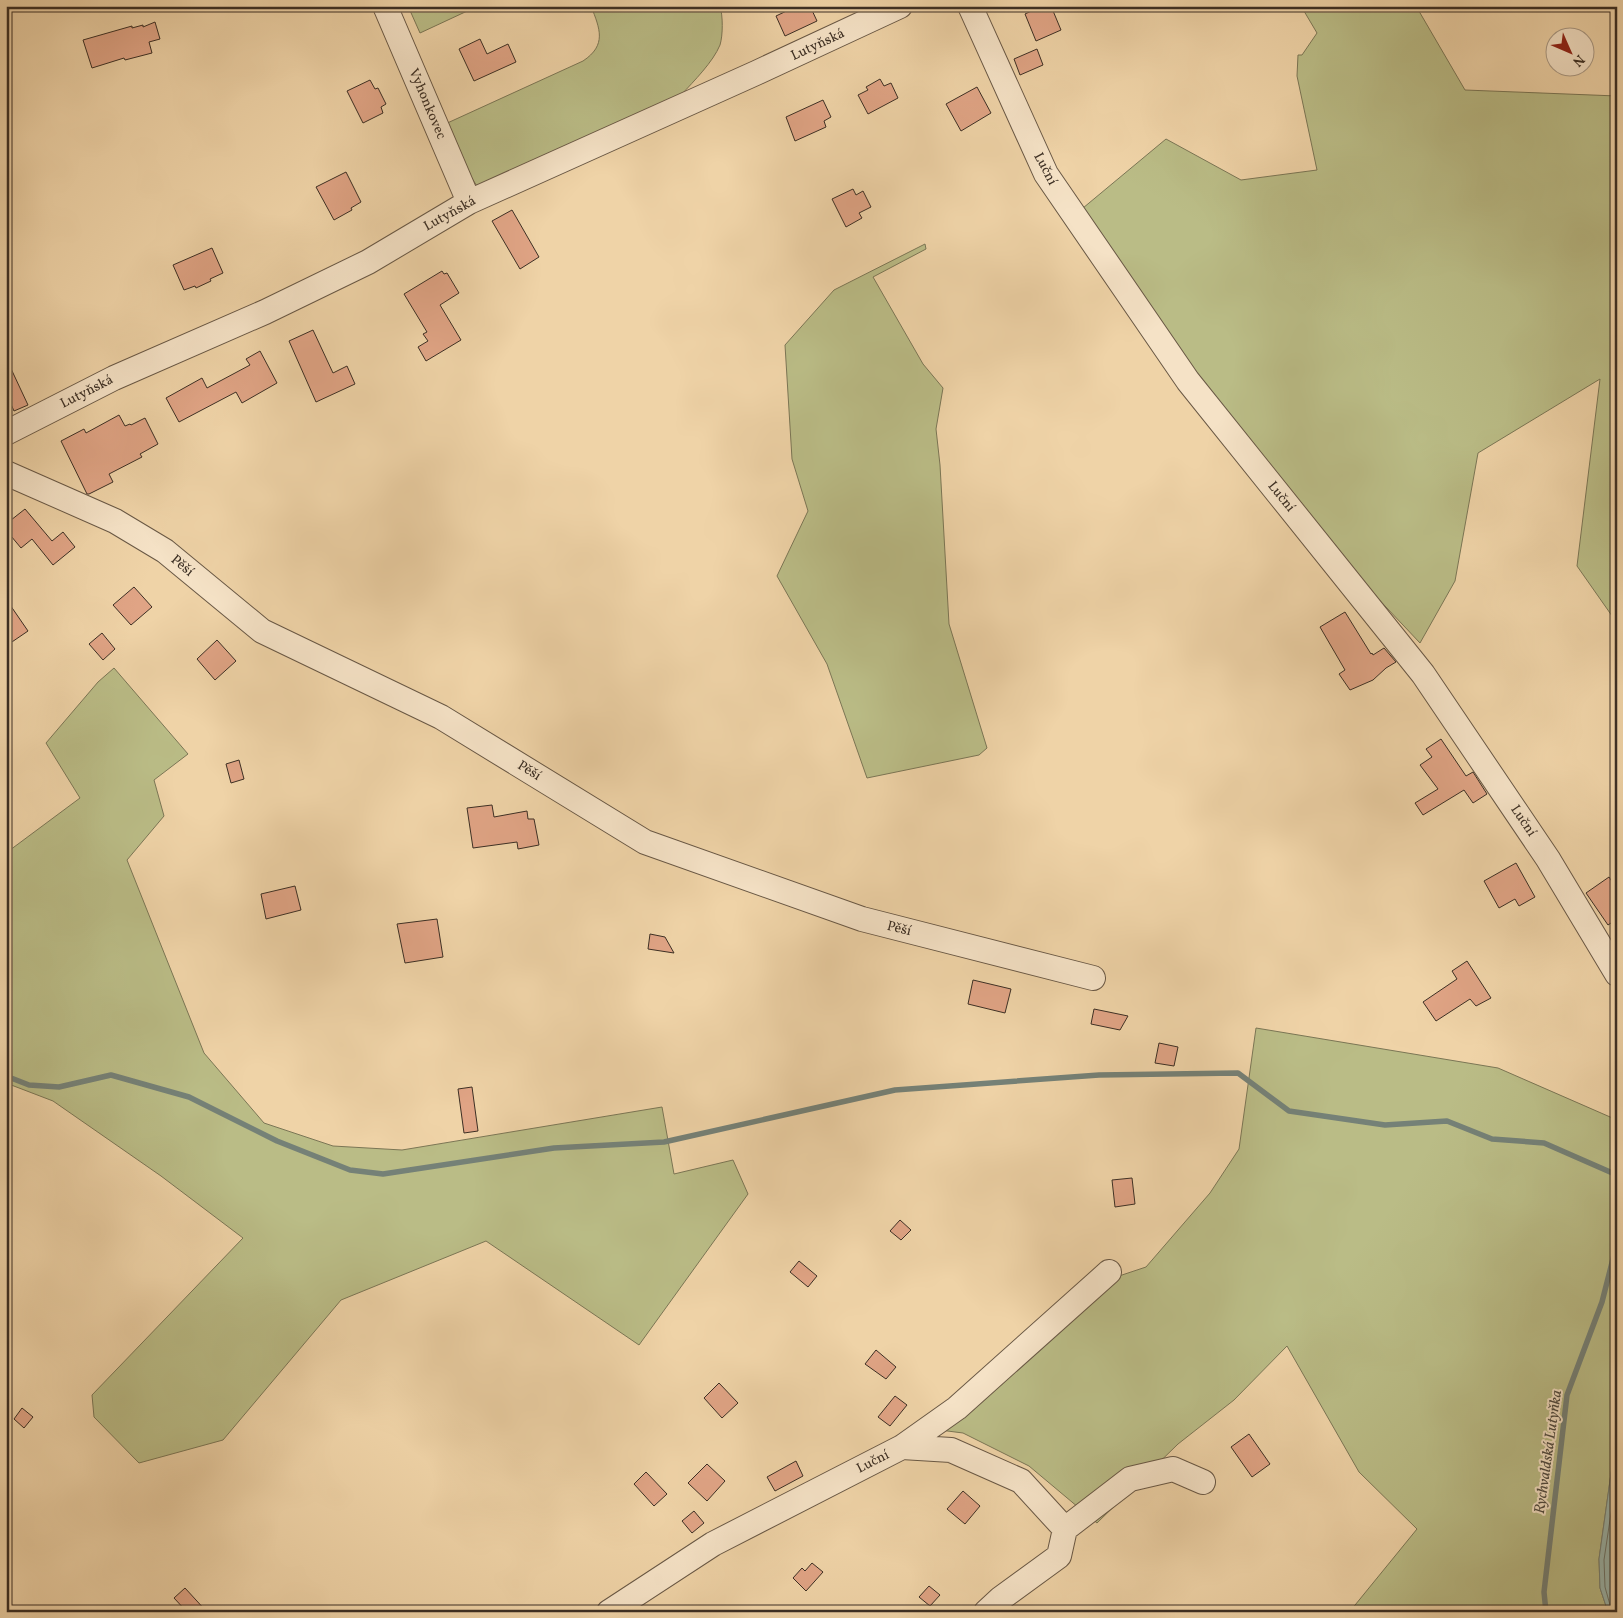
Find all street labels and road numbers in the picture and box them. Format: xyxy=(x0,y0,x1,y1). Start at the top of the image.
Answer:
street label: Lutyňská xyxy=(788,24,848,66)
street label: Vyhonkovec xyxy=(404,66,450,142)
street label: Luční xyxy=(1028,149,1062,189)
street label: Lutyňská xyxy=(420,192,480,236)
street label: Lutyňská xyxy=(57,371,117,413)
street label: Luční xyxy=(1263,478,1300,517)
street label: Pěší xyxy=(166,551,198,582)
street label: Pěší xyxy=(513,756,545,786)
street label: Luční xyxy=(1505,801,1541,841)
street label: Pěší xyxy=(885,917,914,941)
street label: Luční xyxy=(853,1445,893,1478)

